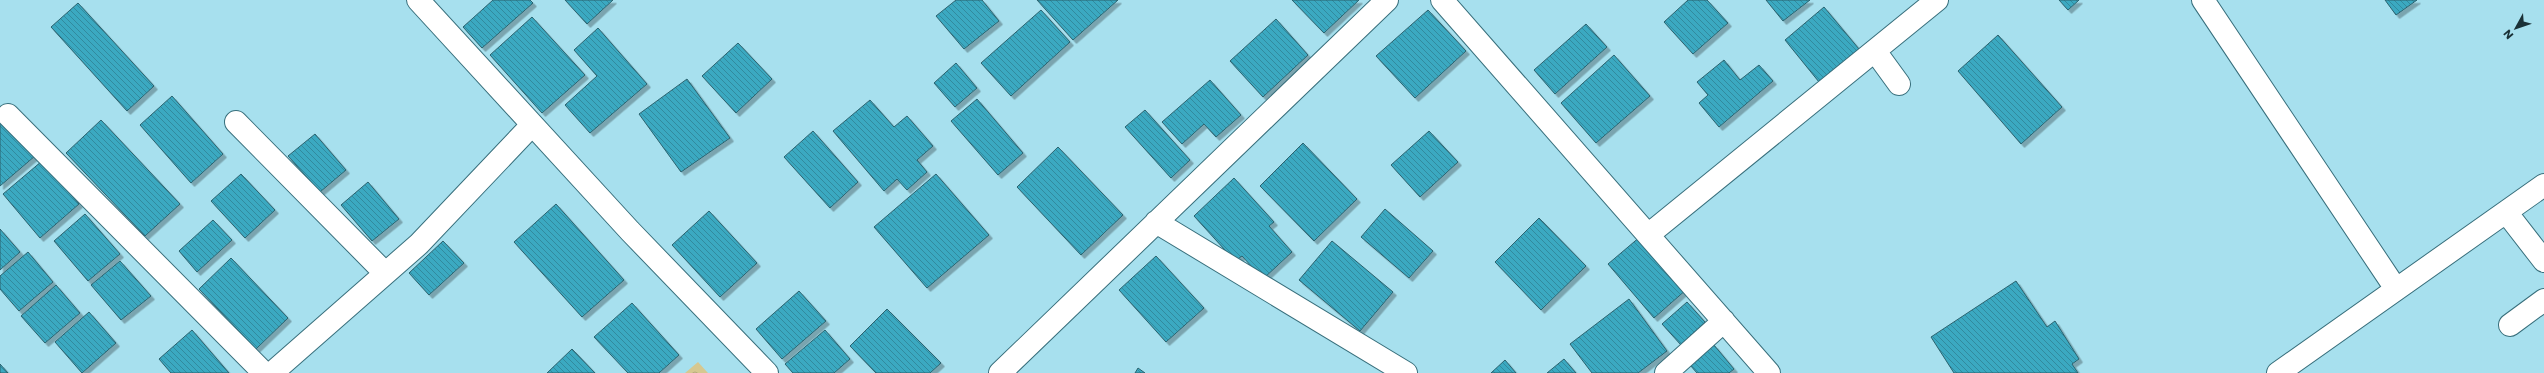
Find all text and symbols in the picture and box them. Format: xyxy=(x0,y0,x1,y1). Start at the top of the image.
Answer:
north arrow xyxy=(2496,8,2536,48)
text: N xyxy=(2500,26,2517,43)

